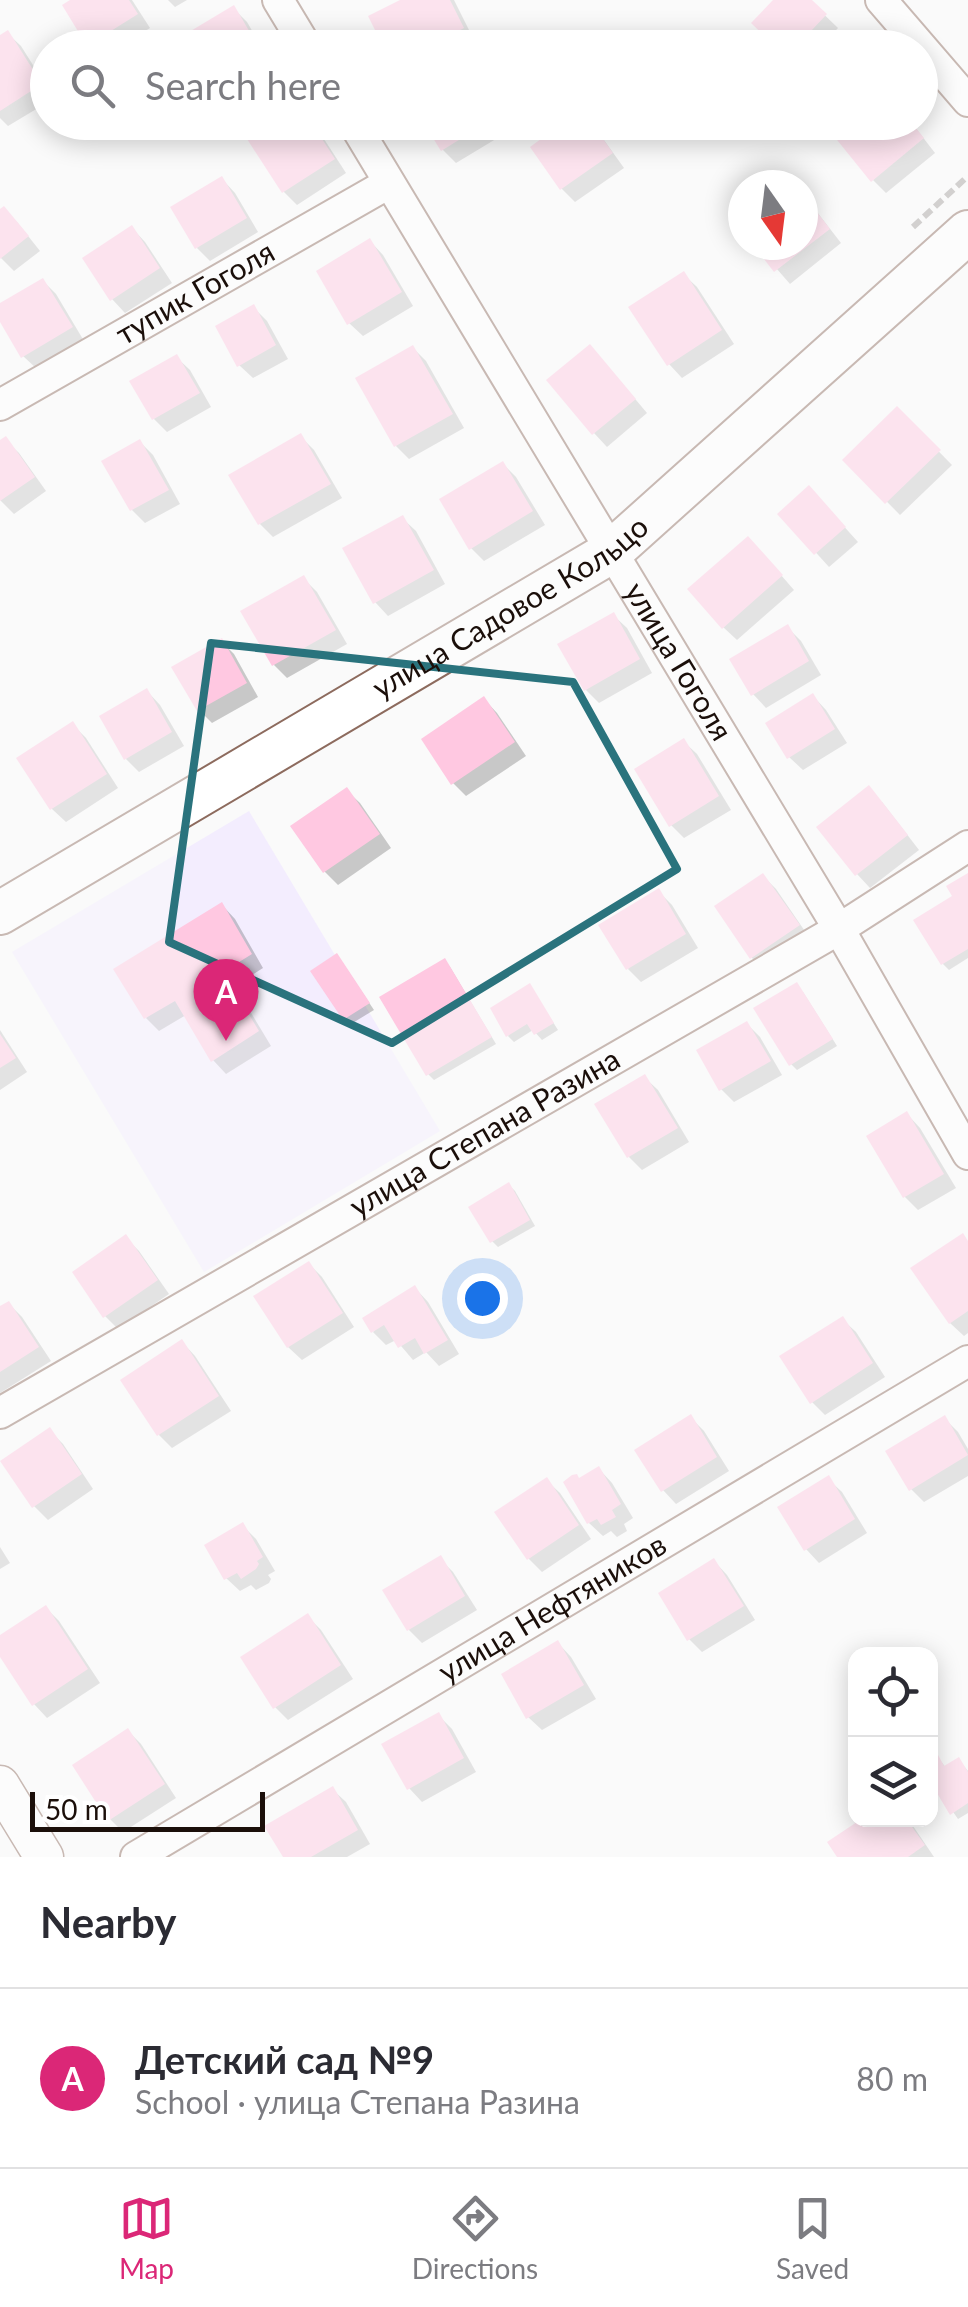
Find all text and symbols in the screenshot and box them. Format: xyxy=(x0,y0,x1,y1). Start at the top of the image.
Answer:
search box xyxy=(30,30,938,140)
icon: search xyxy=(65,58,120,113)
text: Search here xyxy=(145,62,341,108)
north arrow xyxy=(728,170,818,260)
street label: тупик Гоголя xyxy=(109,232,280,351)
street label: улица Садовое Кольцо xyxy=(365,508,655,705)
street label: улица Гоголя xyxy=(618,575,741,746)
pin: A xyxy=(194,958,258,1041)
street label: улица Степана Разина xyxy=(343,1039,626,1223)
your location xyxy=(457,1273,508,1324)
street label: улица Нефтяников xyxy=(431,1525,672,1689)
map controls xyxy=(848,1647,938,1827)
button: locate xyxy=(848,1647,938,1737)
button: layers xyxy=(848,1737,938,1827)
scale bar xyxy=(30,1787,265,1832)
text: 50 m xyxy=(45,1792,108,1826)
text: Nearby xyxy=(40,1897,177,1947)
text: Детский сад №9 xyxy=(135,2036,434,2082)
text: A xyxy=(61,2059,84,2098)
text: 80 m xyxy=(856,2059,928,2098)
text: School · улица Степана Разина xyxy=(135,2082,580,2121)
tab: Map xyxy=(119,2191,174,2285)
tab: Directions xyxy=(412,2191,538,2285)
tab: Saved xyxy=(776,2191,849,2285)

